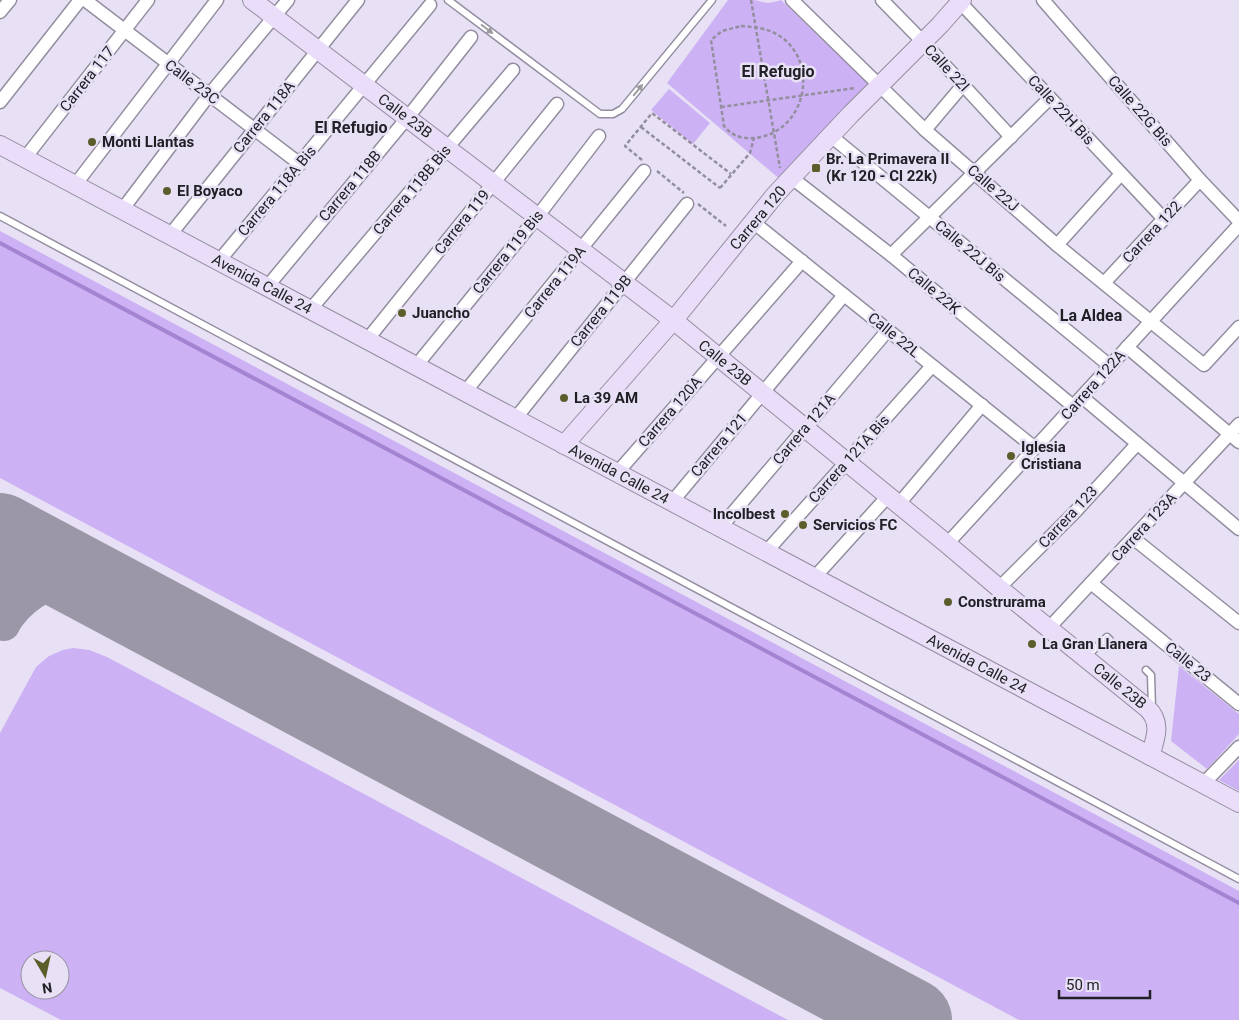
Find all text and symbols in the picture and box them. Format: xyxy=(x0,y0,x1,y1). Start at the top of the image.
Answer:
one-way arrow xyxy=(480,24,494,34)
street label: Calle 22I xyxy=(921,41,973,95)
street label: Carrera 117 xyxy=(56,43,118,115)
street label: Calle 23C xyxy=(161,56,223,108)
district label: El Refugio xyxy=(741,62,815,81)
street label: Calle 22H Bis xyxy=(1024,71,1098,149)
street label: Calle 22G Bis xyxy=(1104,72,1176,150)
street label: Carrera 118A xyxy=(229,77,299,157)
one-way arrow xyxy=(632,83,643,96)
street label: Calle 23B xyxy=(374,90,436,142)
district label: El Refugio xyxy=(314,118,388,137)
place label: Monti Llantas xyxy=(102,133,194,151)
marker: Monti Llantas xyxy=(86,136,98,148)
street label: Carrera 118B Bis xyxy=(369,141,455,239)
street label: Carrera 118A Bis xyxy=(234,142,320,240)
street label: Carrera 118B xyxy=(315,147,385,225)
place label: Br. La Primavera II (Kr 120 - Cl 22k) xyxy=(826,150,949,185)
street label: Calle 22J xyxy=(964,161,1022,215)
marker: Br. La Primavera II (Kr 120 - Cl 22k) xyxy=(810,162,822,174)
place label: El Boyaco xyxy=(177,182,243,200)
street label: Carrera 120 xyxy=(726,182,790,254)
marker: El Boyaco xyxy=(161,185,173,197)
street label: Carrera 119 xyxy=(431,186,493,258)
street label: Carrera 122 xyxy=(1119,197,1185,267)
street label: Carrera 119 Bis xyxy=(469,207,547,297)
street label: Calle 22J Bis xyxy=(931,216,1009,286)
street label: Carrera 119A xyxy=(520,242,590,322)
street label: Avenida Calle 24 xyxy=(209,250,316,318)
street label: Calle 22K xyxy=(904,264,964,319)
street label: Carrera 119B xyxy=(567,271,635,351)
place label: Juancho xyxy=(412,304,470,322)
district label: La Aldea xyxy=(1060,306,1123,325)
marker: Juancho xyxy=(396,307,408,319)
street label: Calle 22L xyxy=(864,309,924,361)
street label: Calle 23B xyxy=(695,336,755,390)
street label: Carrera 122A xyxy=(1057,346,1129,424)
street label: Carrera 120A xyxy=(634,373,706,451)
place label: La 39 AM xyxy=(574,389,638,407)
street label: Carrera 121A xyxy=(769,389,839,468)
marker: La 39 AM xyxy=(558,392,570,404)
street label: Carrera 121 xyxy=(687,409,751,481)
street label: Carrera 121A Bis xyxy=(805,411,893,507)
place label: Iglesia Cristiana xyxy=(1021,438,1082,473)
street label: Avenida Calle 24 xyxy=(566,440,673,508)
marker: Iglesia Cristiana xyxy=(1005,450,1017,462)
street label: Carrera 123 xyxy=(1035,482,1101,552)
street label: Carrera 123A xyxy=(1108,489,1181,565)
place label: Incolbest xyxy=(713,505,775,523)
marker: Incolbest xyxy=(779,508,791,520)
place label: Servicios FC xyxy=(813,516,897,534)
marker: Servicios FC xyxy=(797,519,809,531)
place label: Construrama xyxy=(958,593,1046,611)
marker: Construrama xyxy=(942,596,954,608)
street label: Avenida Calle 24 xyxy=(924,630,1031,698)
place label: La Gran Llanera xyxy=(1042,635,1147,653)
marker: La Gran Llanera xyxy=(1026,638,1038,650)
street label: Calle 23 xyxy=(1161,638,1215,686)
street label: Calle 23B xyxy=(1090,659,1150,713)
north arrow xyxy=(20,950,70,1000)
scale bar xyxy=(1059,968,1150,1000)
text: 50 m xyxy=(1066,976,1100,994)
text: N xyxy=(41,979,53,997)

